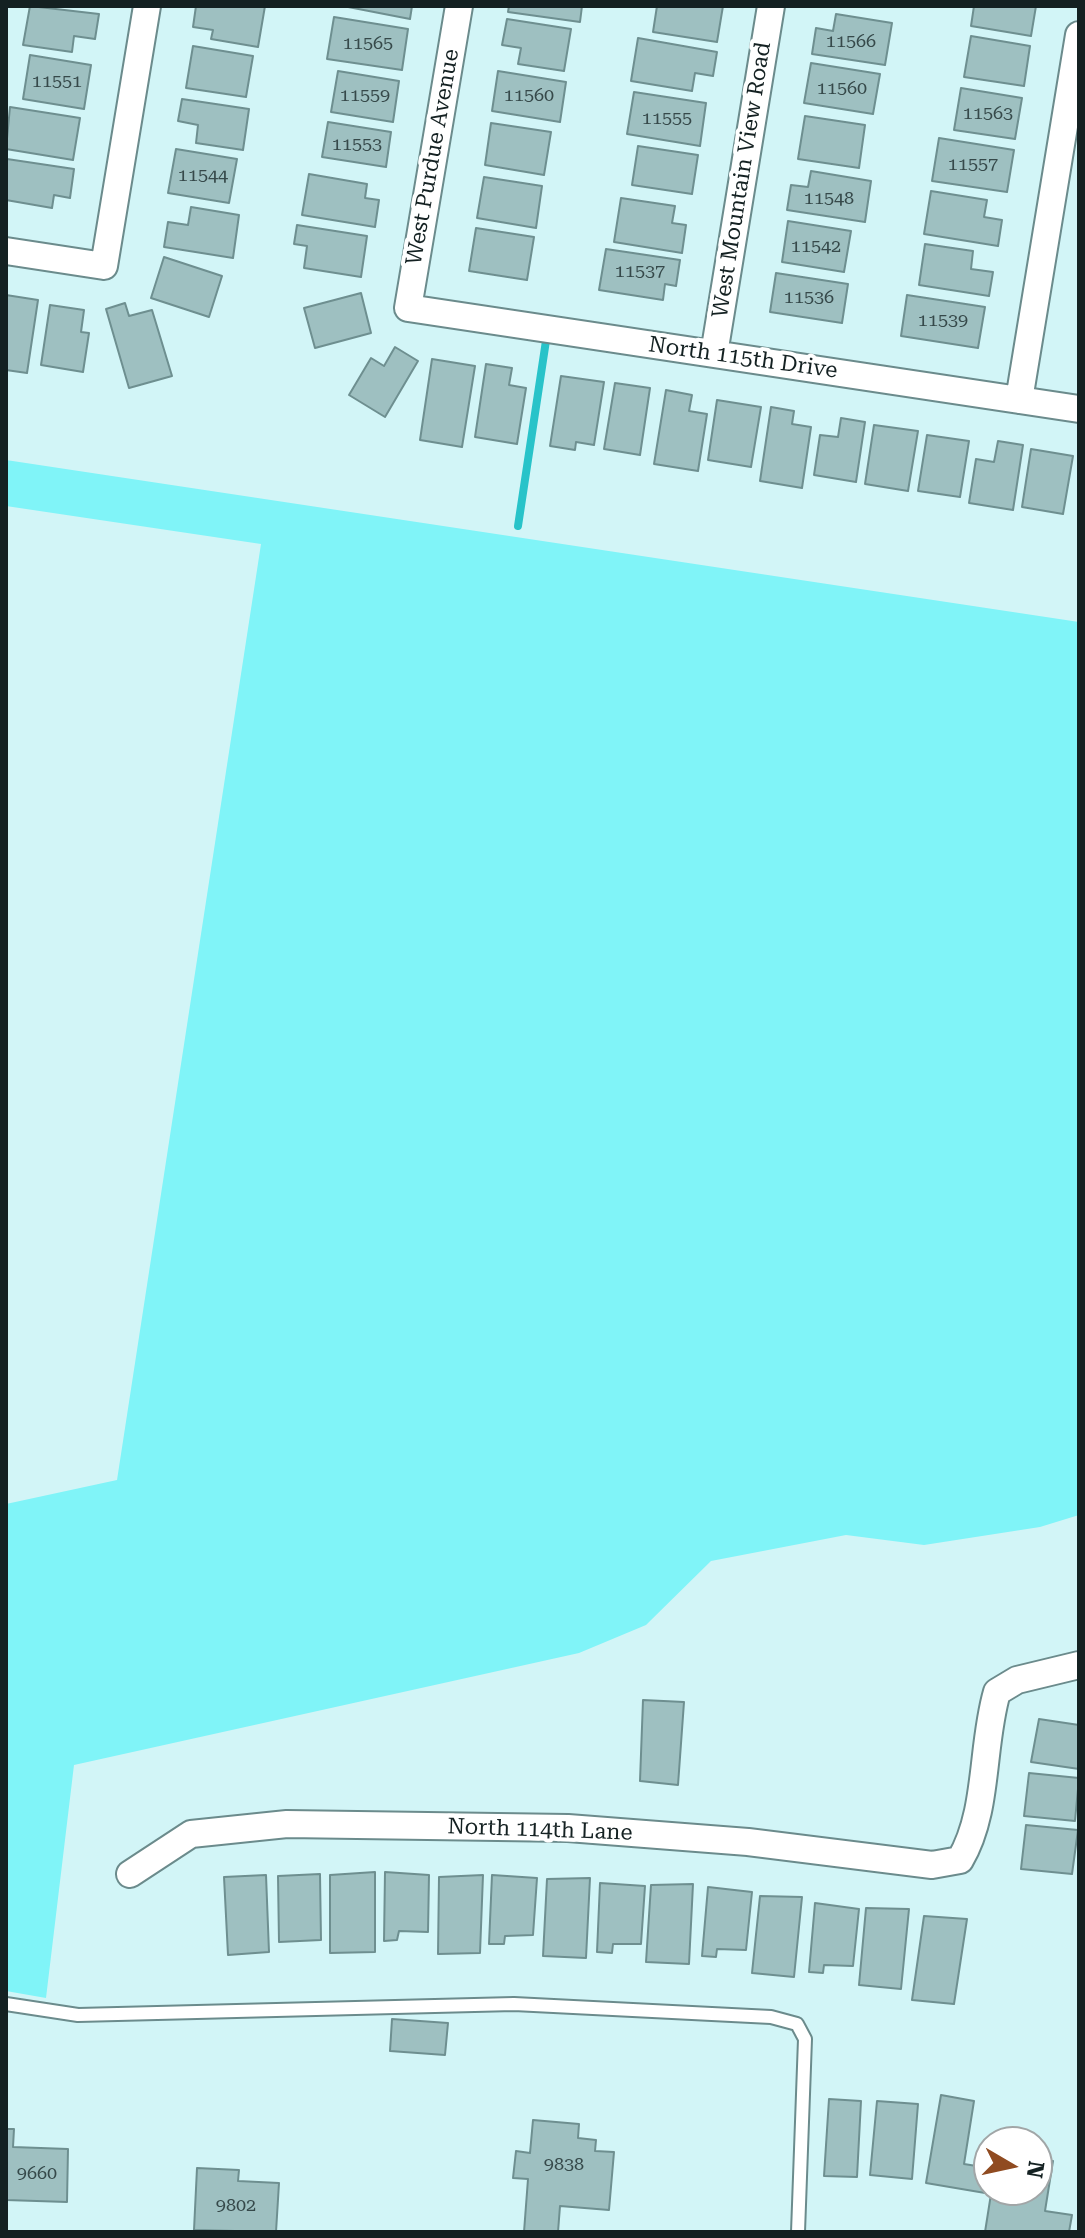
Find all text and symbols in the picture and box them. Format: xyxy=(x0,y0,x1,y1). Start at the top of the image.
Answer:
house number: 11566 xyxy=(826,31,876,53)
house number: 11565 xyxy=(343,33,393,55)
street label: West Mountain View Road xyxy=(707,40,777,320)
street label: West Purdue Avenue xyxy=(401,47,465,267)
house number: 11551 xyxy=(32,71,82,93)
house number: 11560 xyxy=(817,78,867,100)
house number: 11559 xyxy=(340,85,390,107)
house number: 11560 xyxy=(504,85,554,107)
house number: 11563 xyxy=(963,103,1013,125)
house number: 11555 xyxy=(642,108,692,130)
house number: 11553 xyxy=(332,134,382,156)
house number: 11557 xyxy=(948,154,998,176)
house number: 11544 xyxy=(178,165,228,187)
house number: 11548 xyxy=(804,188,854,210)
house number: 11542 xyxy=(791,236,841,258)
house number: 11537 xyxy=(615,261,665,283)
house number: 11536 xyxy=(784,287,834,309)
house number: 11539 xyxy=(918,310,968,332)
street label: North 115th Drive xyxy=(647,332,839,384)
street label: North 114th Lane xyxy=(447,1814,633,1846)
north arrow xyxy=(973,2126,1053,2206)
house number: 9838 xyxy=(544,2154,584,2176)
text: N xyxy=(1022,2159,1049,2180)
house number: 9660 xyxy=(17,2163,57,2185)
house number: 9802 xyxy=(216,2195,256,2217)

